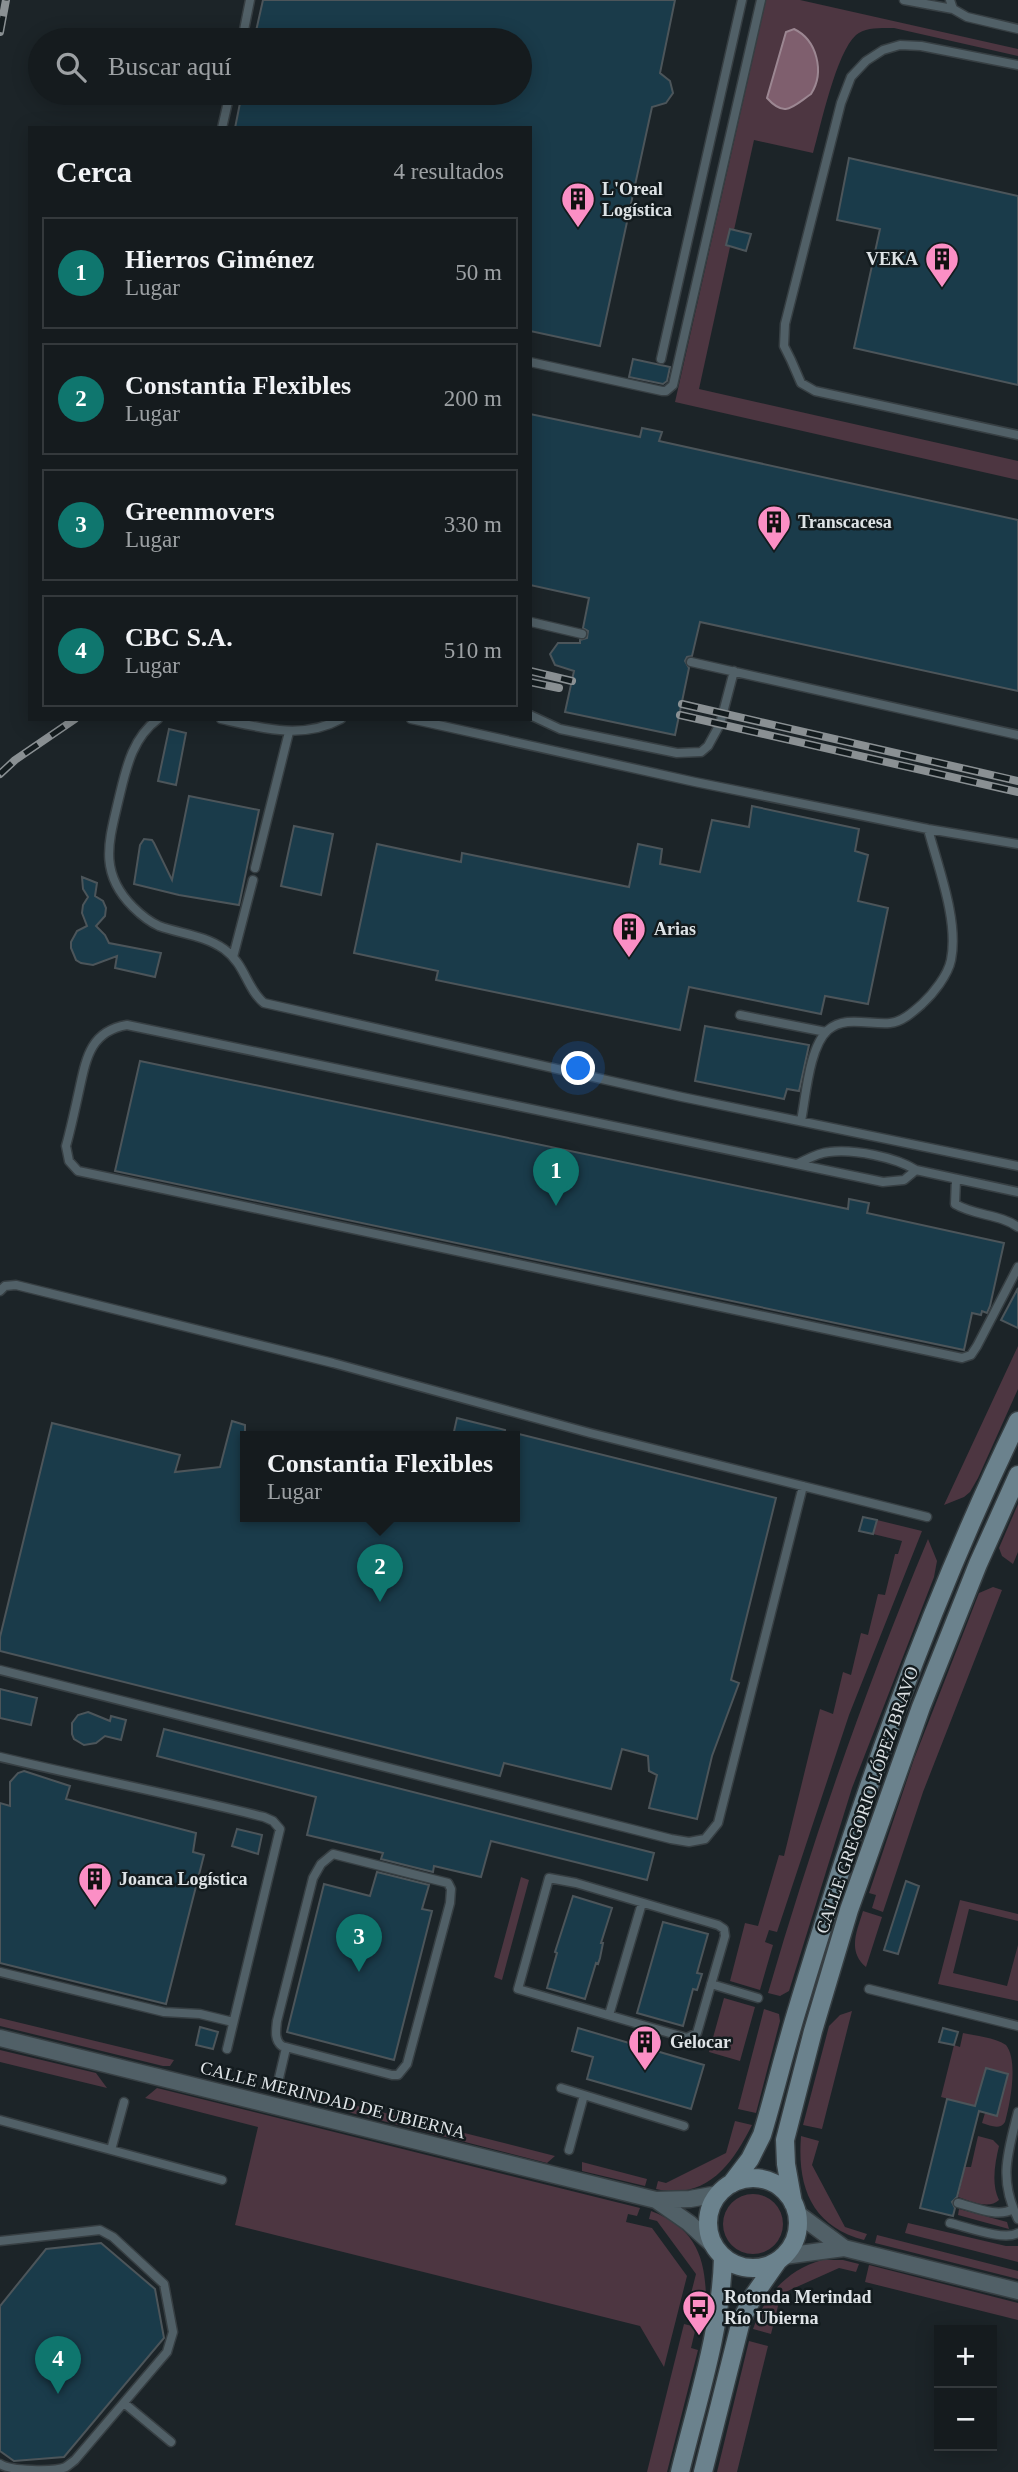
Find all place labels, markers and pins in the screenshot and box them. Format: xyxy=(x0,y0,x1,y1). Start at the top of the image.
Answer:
place label: L'Oreal Logística xyxy=(602,179,672,220)
building icon: L'Oreal Logística xyxy=(559,180,597,229)
building icon: VEKA xyxy=(923,240,961,289)
place label: VEKA xyxy=(866,249,918,269)
building icon: Transcacesa xyxy=(755,503,793,552)
place label: Transcacesa xyxy=(798,512,892,532)
building icon: Arias xyxy=(610,910,648,959)
place label: Arias xyxy=(654,919,696,939)
pin: 1 xyxy=(533,1148,579,1206)
pin: 2 xyxy=(357,1544,403,1602)
building icon: Joanca Logística xyxy=(76,1860,114,1909)
place label: Joanca Logística xyxy=(119,1869,248,1889)
pin: 3 xyxy=(336,1914,382,1972)
building icon: Gelocar xyxy=(626,2023,664,2072)
place label: Gelocar xyxy=(670,2032,731,2052)
place label: Rotonda Merindad Río Ubierna xyxy=(724,2287,872,2328)
bus stop icon: Rotonda Merindad Río Ubierna xyxy=(680,2288,718,2337)
pin: 4 xyxy=(35,2336,81,2394)

